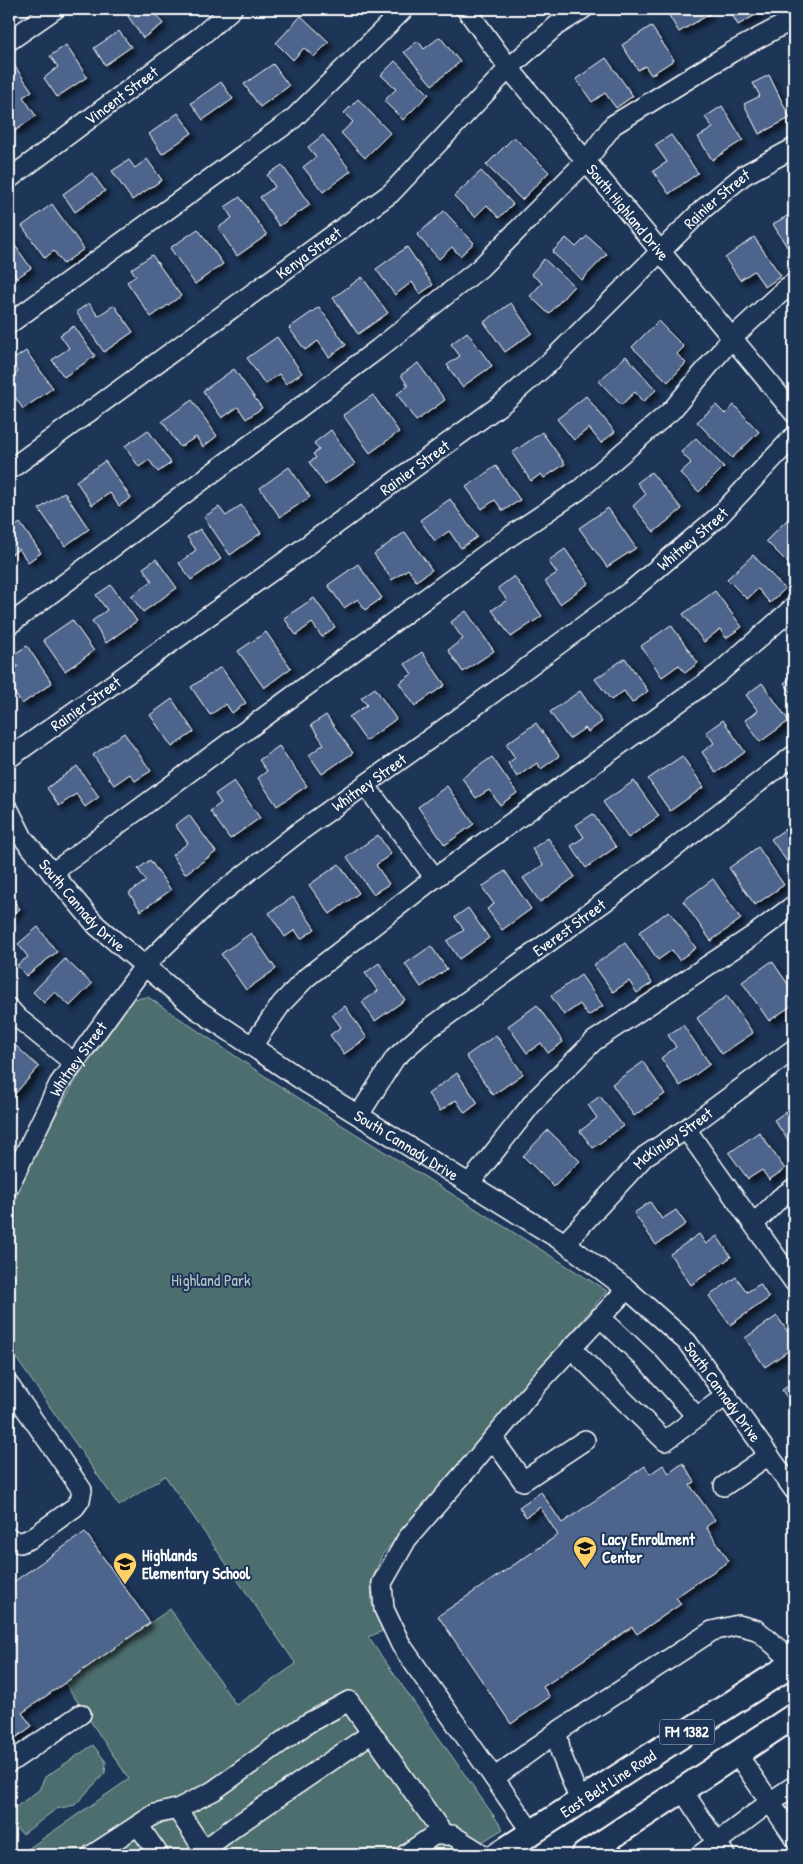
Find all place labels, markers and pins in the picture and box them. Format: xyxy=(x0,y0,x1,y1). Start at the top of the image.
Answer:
place label: Lacy Enrollment Center xyxy=(602,1528,695,1568)
school or university icon: Lacy Enrollment Center xyxy=(572,1535,598,1569)
place label: Highlands Elementary School xyxy=(142,1544,251,1585)
school or university icon: Highlands Elementary School xyxy=(112,1551,138,1585)

